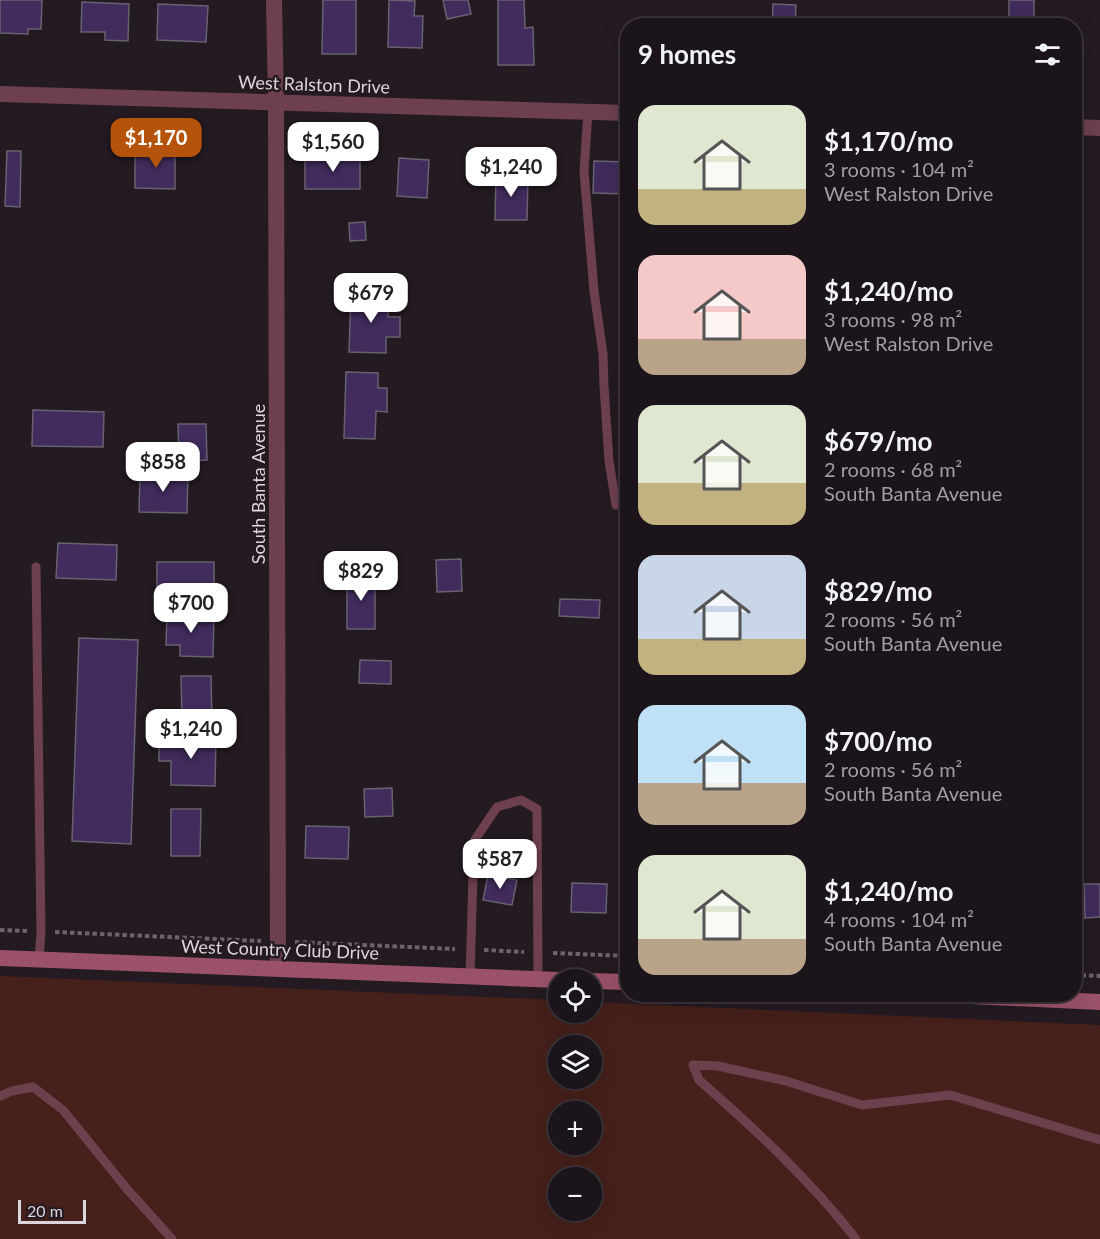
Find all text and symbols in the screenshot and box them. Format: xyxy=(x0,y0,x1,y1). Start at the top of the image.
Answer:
text: 9 homes xyxy=(638,38,736,70)
icon: filters xyxy=(1031,38,1064,71)
street label: West Ralston Drive xyxy=(238,70,390,98)
pin: $1,170 xyxy=(107,118,205,169)
pin: $1,560 xyxy=(284,122,382,173)
text: $1,170 xyxy=(125,125,187,149)
text: $1,170/mo xyxy=(824,125,954,157)
text: $1,560 xyxy=(302,129,364,153)
icon: home xyxy=(686,129,758,201)
pin: $1,240 xyxy=(462,147,560,198)
text: $1,240 xyxy=(480,154,542,178)
text: 3 rooms · 104 m² xyxy=(824,157,974,181)
text: West Ralston Drive xyxy=(824,181,993,205)
pin: $679 xyxy=(335,273,407,324)
text: $1,240/mo xyxy=(824,275,954,307)
icon: home xyxy=(686,279,758,351)
text: $679 xyxy=(348,280,394,304)
text: 3 rooms · 98 m² xyxy=(824,307,962,331)
text: West Ralston Drive xyxy=(824,331,993,355)
street label: South Banta Avenue xyxy=(247,404,269,564)
text: $679/mo xyxy=(824,425,932,457)
icon: home xyxy=(686,429,758,501)
pin: $858 xyxy=(127,442,199,493)
text: $858 xyxy=(140,449,186,473)
text: 2 rooms · 68 m² xyxy=(824,457,962,481)
text: South Banta Avenue xyxy=(824,481,1002,505)
pin: $829 xyxy=(325,551,397,602)
text: $829 xyxy=(338,558,384,582)
text: $829/mo xyxy=(824,575,932,607)
icon: home xyxy=(686,579,758,651)
pin: $700 xyxy=(155,583,227,634)
text: $700 xyxy=(168,590,214,614)
text: 2 rooms · 56 m² xyxy=(824,607,962,631)
text: South Banta Avenue xyxy=(824,631,1002,655)
pin: $1,240 xyxy=(142,709,240,760)
text: $1,240 xyxy=(160,716,222,740)
text: $700/mo xyxy=(824,725,932,757)
icon: home xyxy=(686,729,758,801)
text: 2 rooms · 56 m² xyxy=(824,757,962,781)
text: South Banta Avenue xyxy=(824,781,1002,805)
pin: $587 xyxy=(464,839,536,890)
text: $587 xyxy=(477,846,523,870)
text: $1,240/mo xyxy=(824,875,954,907)
icon: home xyxy=(686,879,758,951)
text: 4 rooms · 104 m² xyxy=(824,907,974,931)
text: South Banta Avenue xyxy=(824,931,1002,955)
street label: West Country Club Drive xyxy=(181,935,379,963)
map controls xyxy=(548,969,602,1221)
button: locate xyxy=(548,969,602,1023)
button: layers xyxy=(548,1035,602,1089)
button: + xyxy=(548,1101,602,1155)
button: − xyxy=(548,1167,602,1221)
scale bar xyxy=(18,1197,86,1224)
text: 20 m xyxy=(27,1201,63,1220)

